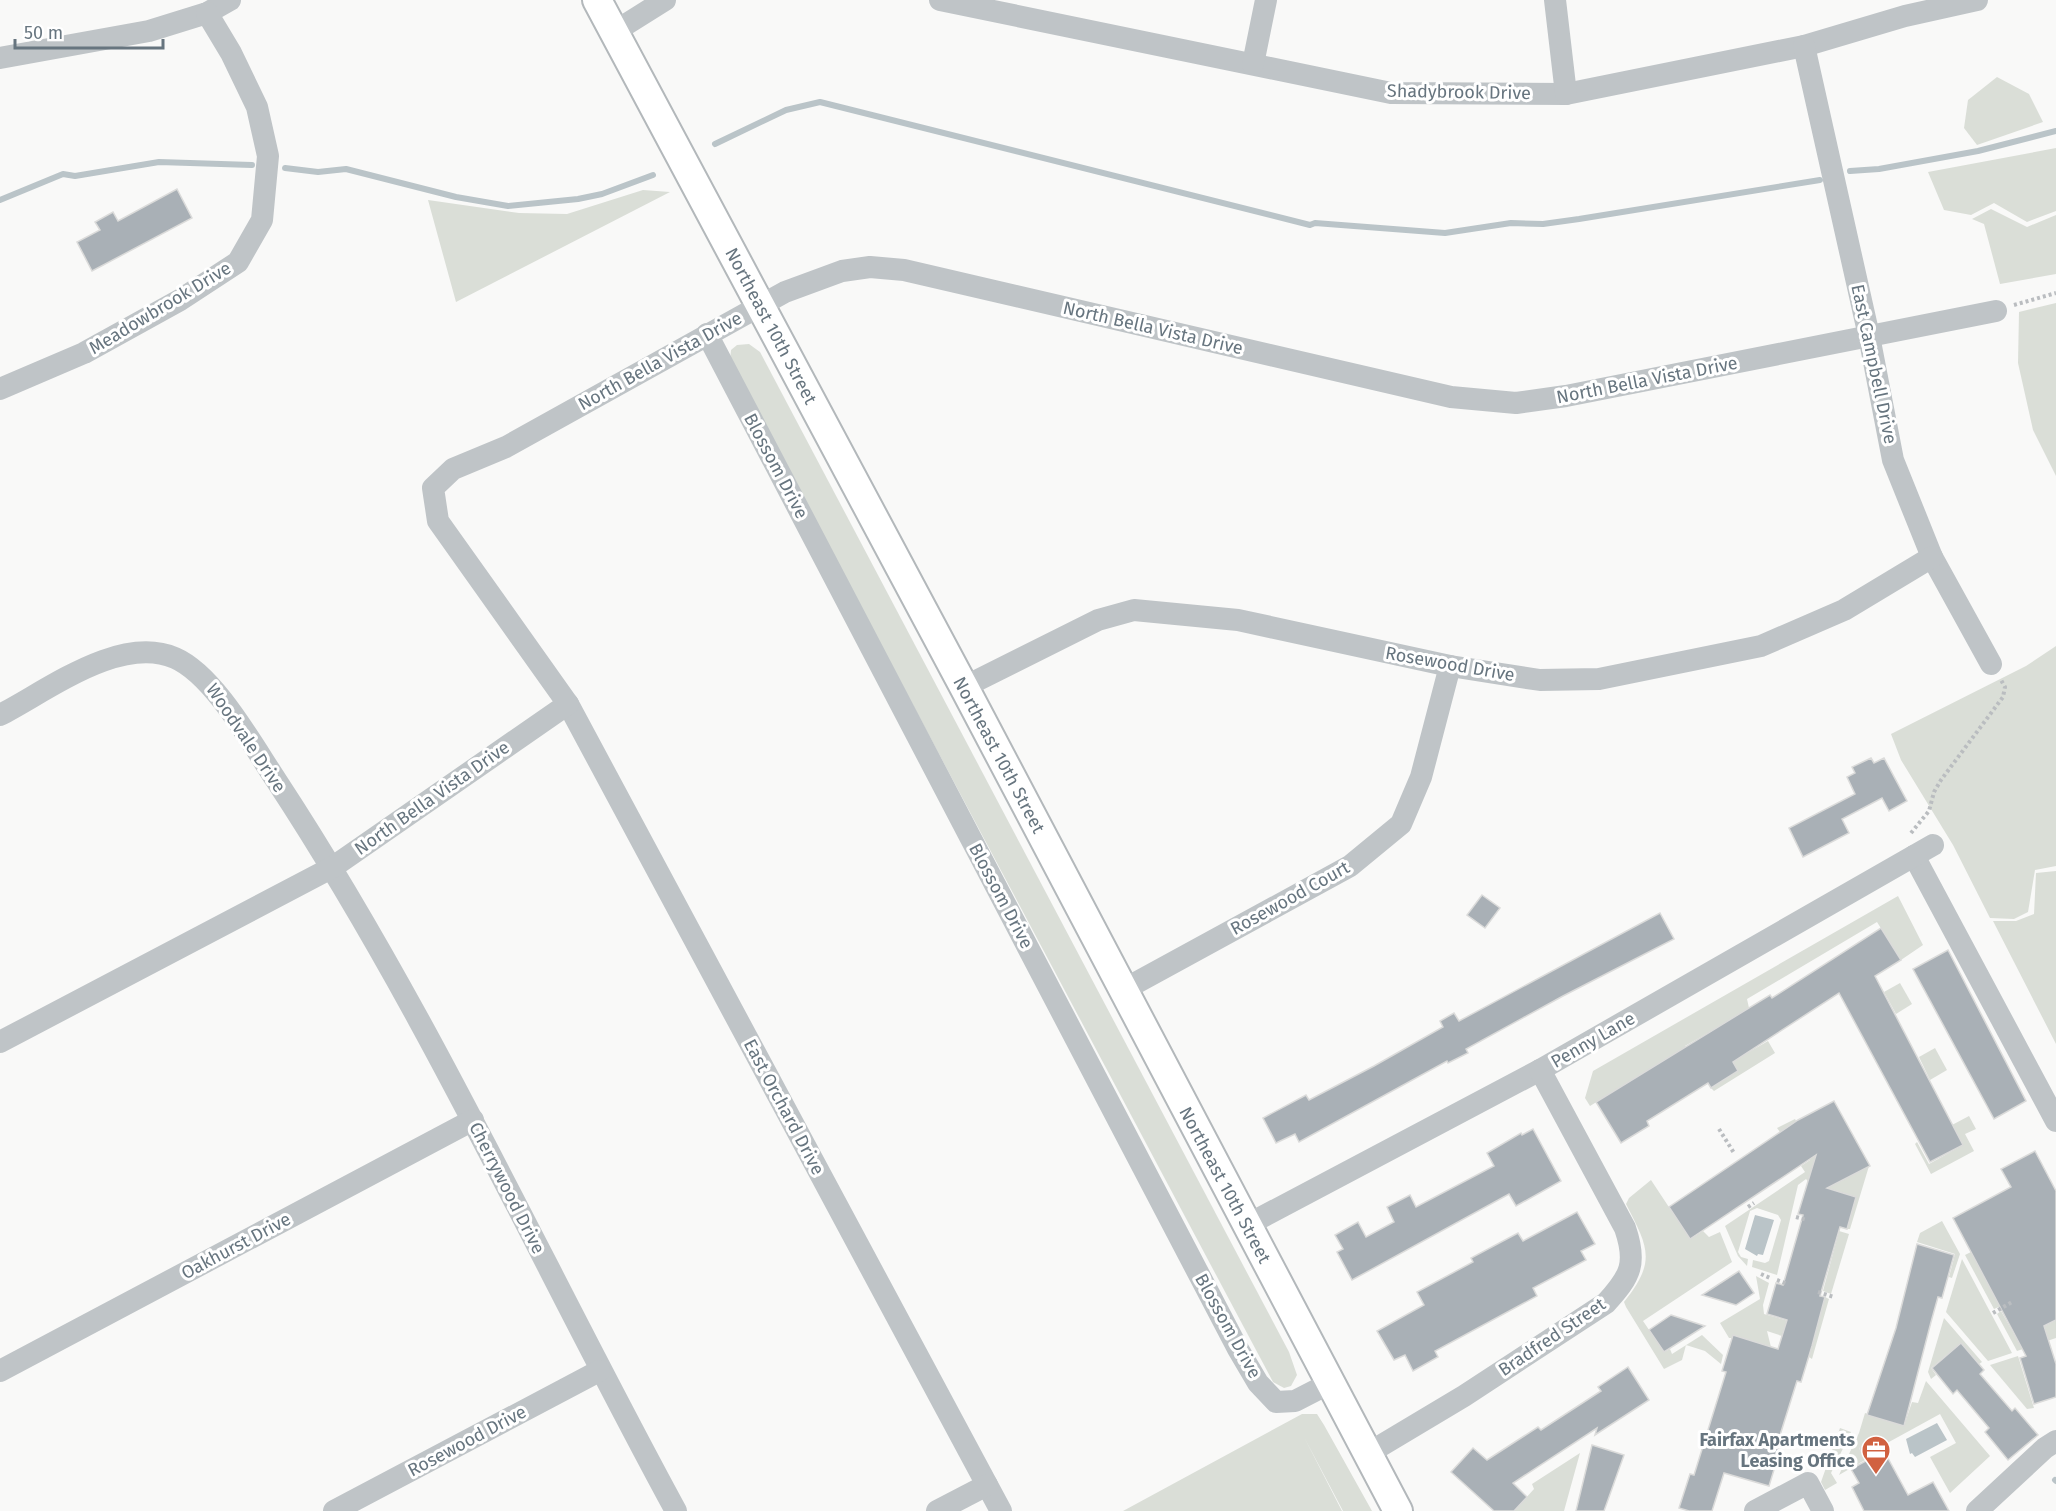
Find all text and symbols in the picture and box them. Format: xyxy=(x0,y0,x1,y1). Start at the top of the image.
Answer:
scale bar xyxy=(15,12,164,50)
text: 50 m xyxy=(24,22,63,44)
street label: Shadybrook Drive xyxy=(1387,80,1531,104)
street label: Northeast 10th Street xyxy=(720,244,822,409)
street label: Meadowbrook Drive xyxy=(85,257,235,359)
street label: East Campbell Drive xyxy=(1846,282,1902,446)
street label: North Bella Vista Drive xyxy=(1061,297,1245,359)
street label: North Bella Vista Drive xyxy=(574,307,746,415)
street label: North Bella Vista Drive xyxy=(1555,352,1739,408)
street label: Blossom Drive xyxy=(739,410,813,522)
street label: Rosewood Drive xyxy=(1384,642,1516,686)
street label: Northeast 10th Street xyxy=(948,673,1050,838)
street label: Woodvale Drive xyxy=(201,679,291,797)
street label: North Bella Vista Drive xyxy=(350,736,514,860)
street label: Blossom Drive xyxy=(964,840,1038,952)
street label: Rosewood Court xyxy=(1227,856,1354,940)
street label: Penny Lane xyxy=(1547,1007,1639,1073)
street label: East Orchard Drive xyxy=(739,1035,829,1179)
street label: Northeast 10th Street xyxy=(1174,1103,1276,1268)
street label: Cherrywood Drive xyxy=(464,1119,550,1257)
street label: Oakhurst Drive xyxy=(177,1208,295,1284)
street label: Blossom Drive xyxy=(1190,1270,1266,1382)
street label: Bradfred Street xyxy=(1494,1293,1610,1381)
street label: Rosewood Drive xyxy=(404,1401,530,1481)
place label: Fairfax Apartments Leasing Office xyxy=(1699,1429,1855,1472)
office icon: Fairfax Apartments Leasing Office xyxy=(1860,1434,1892,1476)

